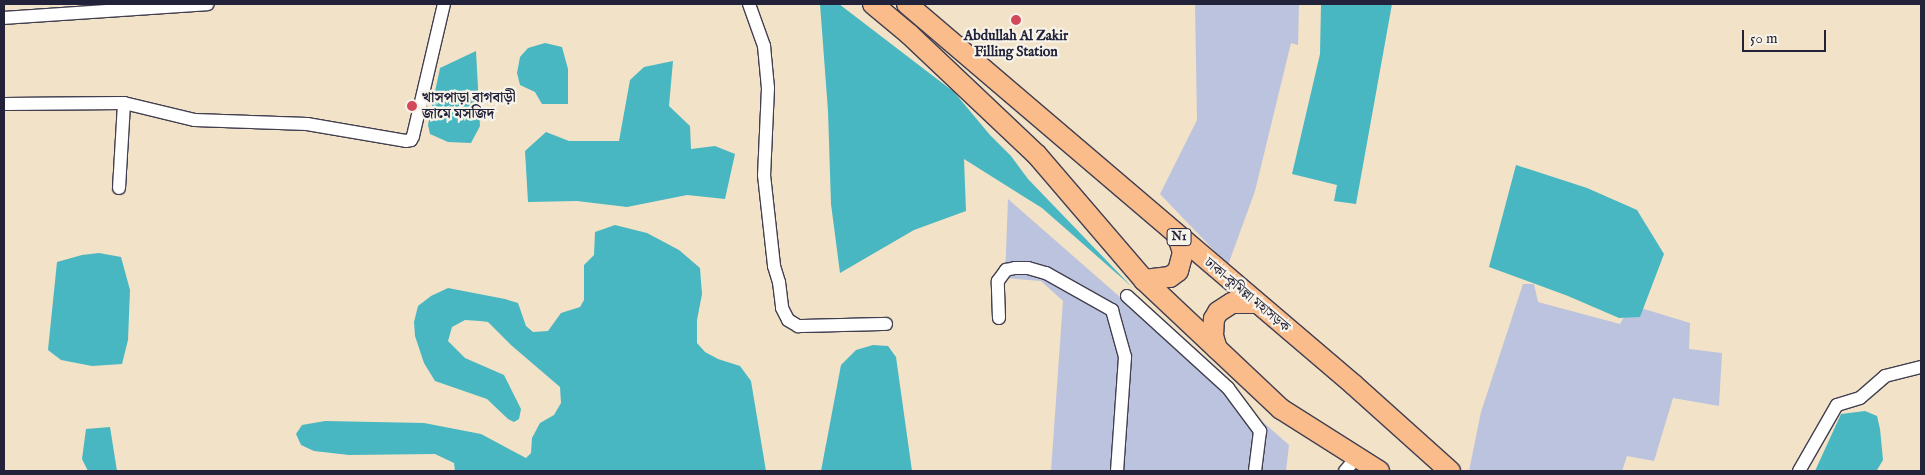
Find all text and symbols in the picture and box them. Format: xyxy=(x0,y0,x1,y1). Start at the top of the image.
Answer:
marker: Abdullah Al Zakir Filling Station xyxy=(1010,14,1022,26)
scale bar xyxy=(1745,20,1829,52)
place label: Abdullah Al Zakir Filling Station xyxy=(964,28,1068,60)
text: 50 m xyxy=(1750,29,1778,48)
place label: খাসপাড়া বাগবাড়ী জামে মসজিদ xyxy=(422,90,516,122)
marker: খাসপাড়া বাগবাড়ী জামে মসজিদ xyxy=(406,100,418,112)
road number: N1 xyxy=(1166,228,1192,246)
street label: ঢাকা–কুমিল্লা মহাসড়ক xyxy=(1201,254,1293,336)

